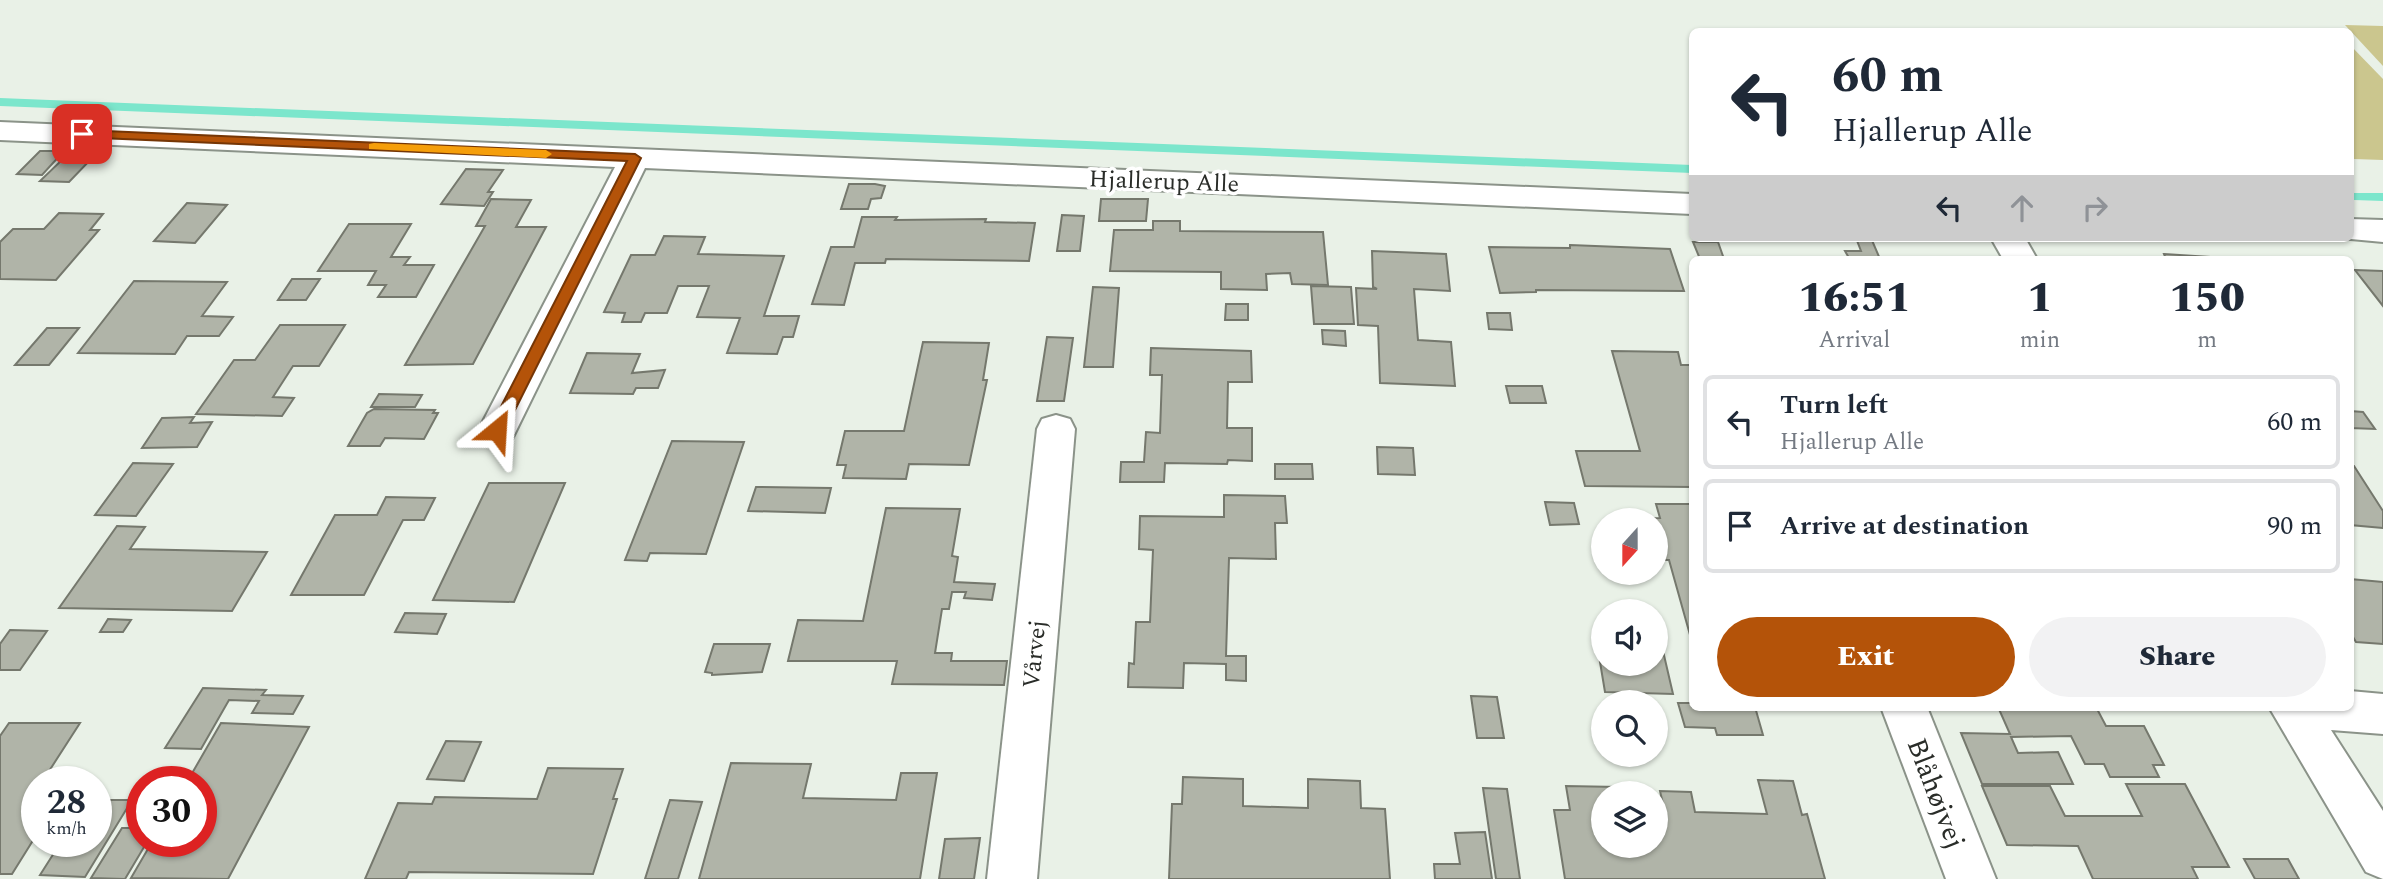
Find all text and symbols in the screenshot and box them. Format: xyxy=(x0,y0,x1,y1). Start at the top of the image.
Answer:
text: 60 m xyxy=(1832,39,1943,114)
icon: left xyxy=(1717,56,1808,147)
pin xyxy=(52,104,112,164)
text: Hjallerup Alle xyxy=(1832,107,2033,156)
icon: arrive xyxy=(63,115,101,153)
street label: Hjallerup Alle xyxy=(1088,161,1240,203)
icon: left xyxy=(1930,189,1968,227)
icon: ahead xyxy=(2003,189,2041,227)
icon: right xyxy=(2076,189,2114,227)
text: 16:51 xyxy=(1798,267,1911,330)
text: 1 xyxy=(2027,267,2053,330)
text: 150 xyxy=(2169,267,2245,330)
text: Arrival xyxy=(1819,323,1890,358)
text: min xyxy=(2020,323,2060,358)
text: m xyxy=(2197,323,2217,358)
text: Turn left xyxy=(1780,385,1888,425)
position arrow xyxy=(460,393,534,467)
text: 60 m xyxy=(2267,402,2322,442)
icon: left xyxy=(1721,403,1759,441)
text: Hjallerup Alle xyxy=(1780,425,1924,460)
text: Arrive at destination xyxy=(1780,506,2029,546)
text: 90 m xyxy=(2267,506,2322,546)
icon: arrive xyxy=(1721,507,1759,545)
north arrow xyxy=(1591,508,1668,584)
map controls xyxy=(1591,508,1668,858)
button: sound xyxy=(1591,599,1668,676)
button: Exit xyxy=(1717,617,2015,697)
button: Share xyxy=(2029,617,2326,697)
street label: Vårvej xyxy=(1014,618,1056,690)
button: search xyxy=(1591,690,1668,767)
street label: Blåhøjvej xyxy=(1895,732,1976,855)
speed limit sign: 30 xyxy=(126,766,217,857)
text: 28 xyxy=(47,776,86,829)
button: layers xyxy=(1591,781,1668,858)
text: km/h xyxy=(46,815,87,842)

